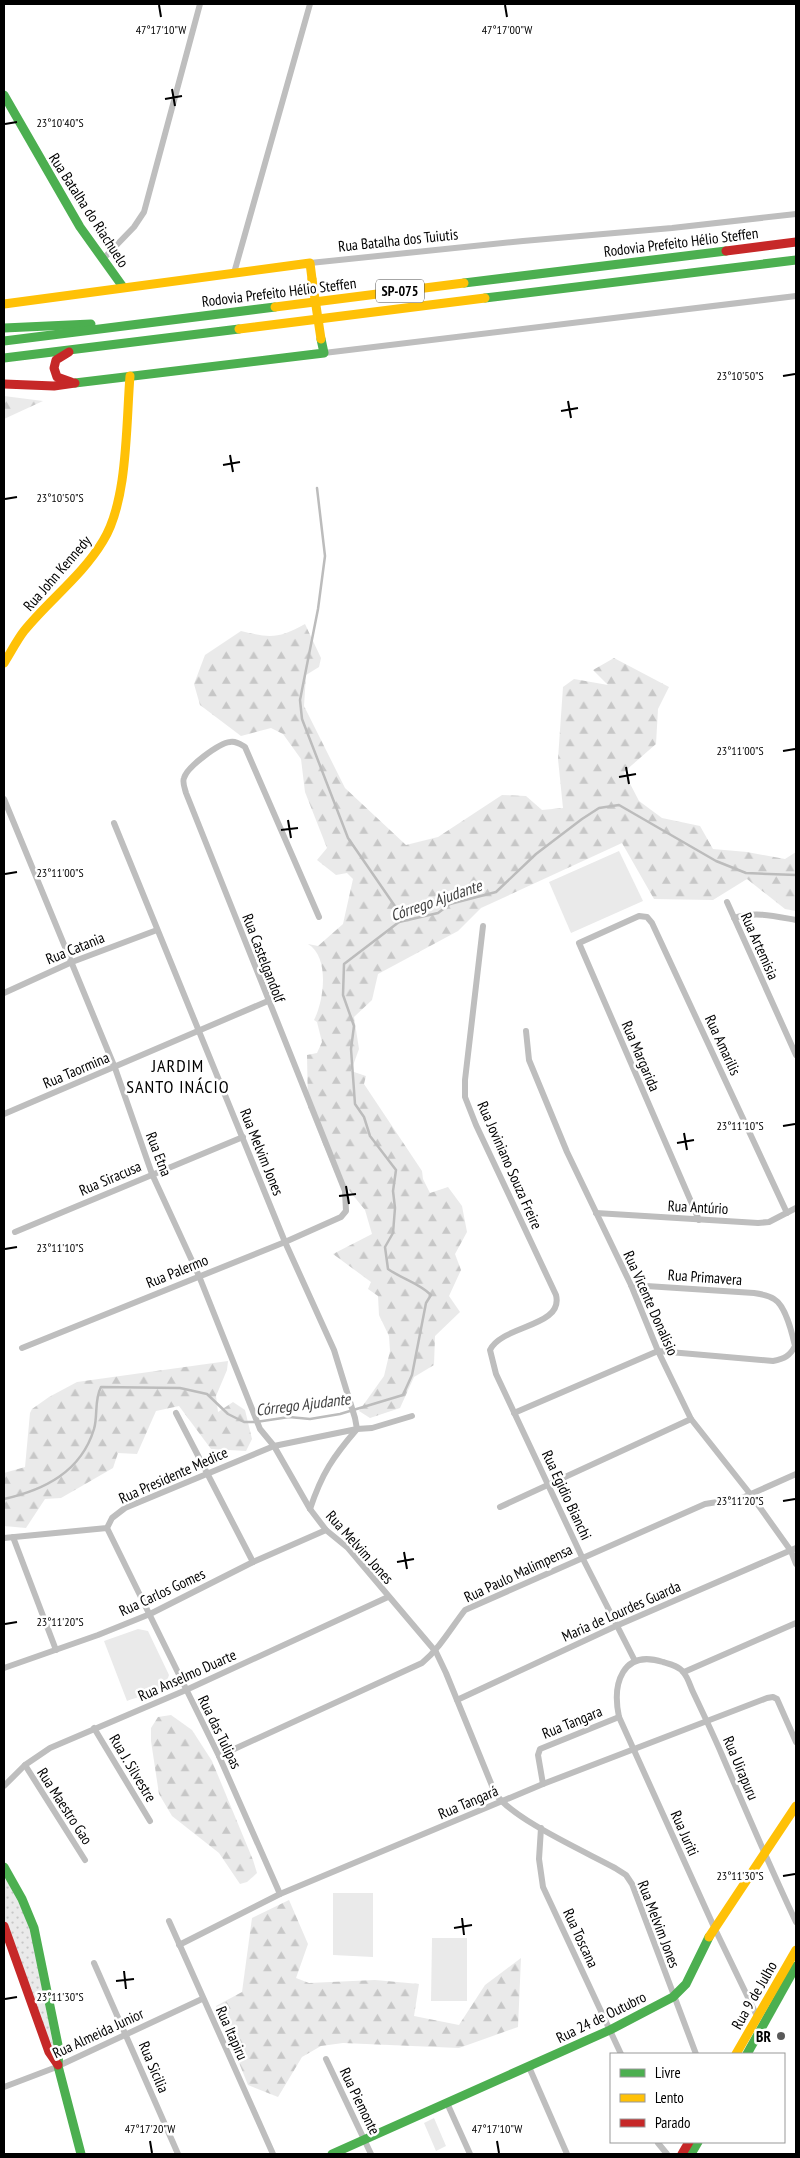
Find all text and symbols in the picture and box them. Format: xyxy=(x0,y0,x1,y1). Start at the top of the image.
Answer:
text: 47°17'10"W xyxy=(136,22,186,37)
text: 47°17'00"W xyxy=(482,22,532,37)
text: 23°10'40"S xyxy=(36,115,84,130)
street label: Rua Batalha do Riachuelo xyxy=(45,149,133,271)
street label: Rodovia Prefeito Hélio Steffen xyxy=(603,223,759,261)
street label: Rua Batalha dos Tuiutis xyxy=(337,224,459,256)
street label: Rodovia Prefeito Hélio Steffen xyxy=(201,273,357,311)
road number: SP-075 xyxy=(376,280,424,302)
text: 23°10'50"S xyxy=(716,368,764,383)
text: 23°10'50"S xyxy=(36,490,84,505)
street label: Rua John Kennedy xyxy=(19,531,95,615)
text: 23°11'00"S xyxy=(716,743,764,758)
text: 23°11'00"S xyxy=(36,865,84,880)
water label: Córrego Ajudante xyxy=(388,875,485,925)
street label: Rua Artemisia xyxy=(737,909,783,983)
street label: Rua Castelgandolf xyxy=(238,911,290,1006)
street label: Rua Catania xyxy=(43,928,107,968)
street label: Rua Amarilis xyxy=(701,1012,745,1078)
street label: Rua Margarida xyxy=(618,1018,664,1094)
street label: Rua Taormina xyxy=(40,1048,112,1092)
district label: JARDIM SANTO INÁCIO xyxy=(126,1054,230,1098)
street label: Rua Joviniano Souza Freire xyxy=(473,1098,547,1232)
street label: Rua Melvim Jones xyxy=(236,1106,288,1198)
text: 23°11'10"S xyxy=(716,1118,764,1133)
street label: Rua Etna xyxy=(142,1129,176,1179)
street label: Rua Siracusa xyxy=(76,1156,144,1200)
street label: Rua Antúrio xyxy=(667,1196,729,1218)
text: 23°11'10"S xyxy=(36,1240,84,1255)
street label: Rua Vicente Donalisio xyxy=(619,1248,683,1358)
street label: Rua Palermo xyxy=(143,1250,211,1292)
street label: Rua Primavera xyxy=(667,1265,743,1289)
water label: Córrego Ajudante xyxy=(255,1388,353,1420)
street label: Rua Presidente Medice xyxy=(116,1442,230,1508)
street label: Rua Egidio Bianchi xyxy=(538,1447,596,1543)
text: 23°11'20"S xyxy=(716,1493,764,1508)
street label: Rua Melvim Jones xyxy=(322,1506,398,1588)
street label: Rua Paulo Malimpensa xyxy=(461,1540,575,1606)
street label: Rua Carlos Gomes xyxy=(116,1564,208,1620)
street label: Maria de Lourdes Guarda xyxy=(559,1576,683,1646)
text: 23°11'20"S xyxy=(36,1614,84,1629)
street label: Rua Anselmo Duarte xyxy=(135,1645,239,1705)
street label: Rua das Tulipas xyxy=(194,1692,246,1772)
street label: Rua Tangara xyxy=(539,1701,605,1743)
street label: Rua J. Silvestre xyxy=(105,1731,161,1805)
street label: Rua Uirapuru xyxy=(719,1733,763,1803)
street label: Rua Maestro Gao xyxy=(33,1764,97,1848)
street label: Rua Tangará xyxy=(435,1781,501,1823)
street label: Rua Juriti xyxy=(667,1807,703,1859)
text: 23°11'30"S xyxy=(716,1868,764,1883)
street label: Rua Melvim Jones xyxy=(634,1878,684,1970)
street label: Rua Toscana xyxy=(559,1905,603,1971)
street label: Rua 9 de Julho xyxy=(727,1958,781,2032)
street label: Rua 24 de Outubro xyxy=(553,1987,649,2047)
text: 23°11'30"S xyxy=(36,1989,84,2004)
street label: Rua Almeida Junior xyxy=(49,2003,147,2062)
street label: Rua Itapiru xyxy=(212,2003,252,2063)
place label: BR xyxy=(756,2027,771,2046)
marker: BR xyxy=(775,2030,787,2042)
street label: Rua Sicilia xyxy=(135,2038,173,2096)
legend xyxy=(610,2053,785,2143)
text: Livre xyxy=(655,2063,681,2082)
street label: Rua Piemonte xyxy=(336,2064,384,2138)
text: Lento xyxy=(655,2088,684,2107)
text: Parado xyxy=(655,2113,690,2132)
text: 47°17'20"W xyxy=(125,2121,175,2136)
text: 47°17'10"W xyxy=(472,2121,522,2136)

